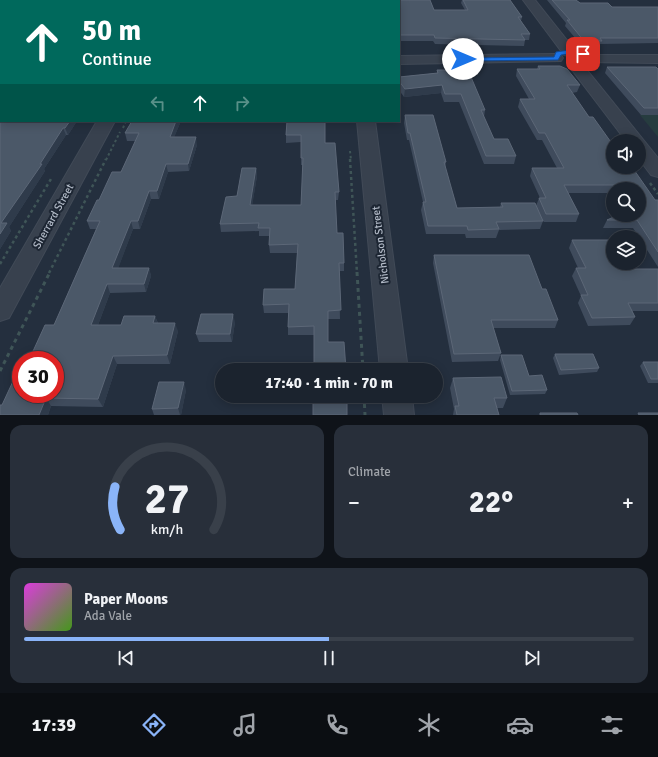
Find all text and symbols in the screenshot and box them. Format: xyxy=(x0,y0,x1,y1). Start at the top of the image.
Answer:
text: 50 m xyxy=(82,14,141,48)
icon: ahead xyxy=(16,16,68,68)
pin xyxy=(566,37,600,71)
position arrow xyxy=(442,38,484,80)
icon: arrive xyxy=(572,43,594,65)
text: Continue xyxy=(82,48,152,70)
icon: left xyxy=(147,92,169,114)
icon: ahead xyxy=(189,92,211,114)
icon: right xyxy=(231,92,253,114)
map controls xyxy=(606,134,646,270)
button: sound xyxy=(606,134,646,174)
street label: Sherrard Street xyxy=(30,181,77,251)
button: search xyxy=(606,182,646,222)
street label: Nicholson Street xyxy=(369,205,392,285)
button: layers xyxy=(606,230,646,270)
speed limit sign: 30 xyxy=(12,351,64,403)
text: 17:40 · 1 min · 70 m xyxy=(265,374,393,392)
text: Climate xyxy=(348,464,391,480)
text: 27 xyxy=(145,473,189,524)
text: 22° xyxy=(469,484,513,521)
text: − xyxy=(348,489,360,516)
text: + xyxy=(622,489,634,516)
text: km/h xyxy=(151,520,183,537)
text: Paper Moons xyxy=(84,590,168,608)
text: Ada Vale xyxy=(84,608,132,624)
icon: previous xyxy=(115,647,137,669)
icon: pause xyxy=(318,647,340,669)
icon: next xyxy=(521,647,543,669)
icon: directions xyxy=(140,711,168,739)
icon: music xyxy=(231,711,259,739)
icon: phone xyxy=(323,711,351,739)
icon: climate xyxy=(415,711,443,739)
icon: car xyxy=(506,711,534,739)
icon: filters xyxy=(598,711,626,739)
text: 17:39 xyxy=(32,714,76,736)

